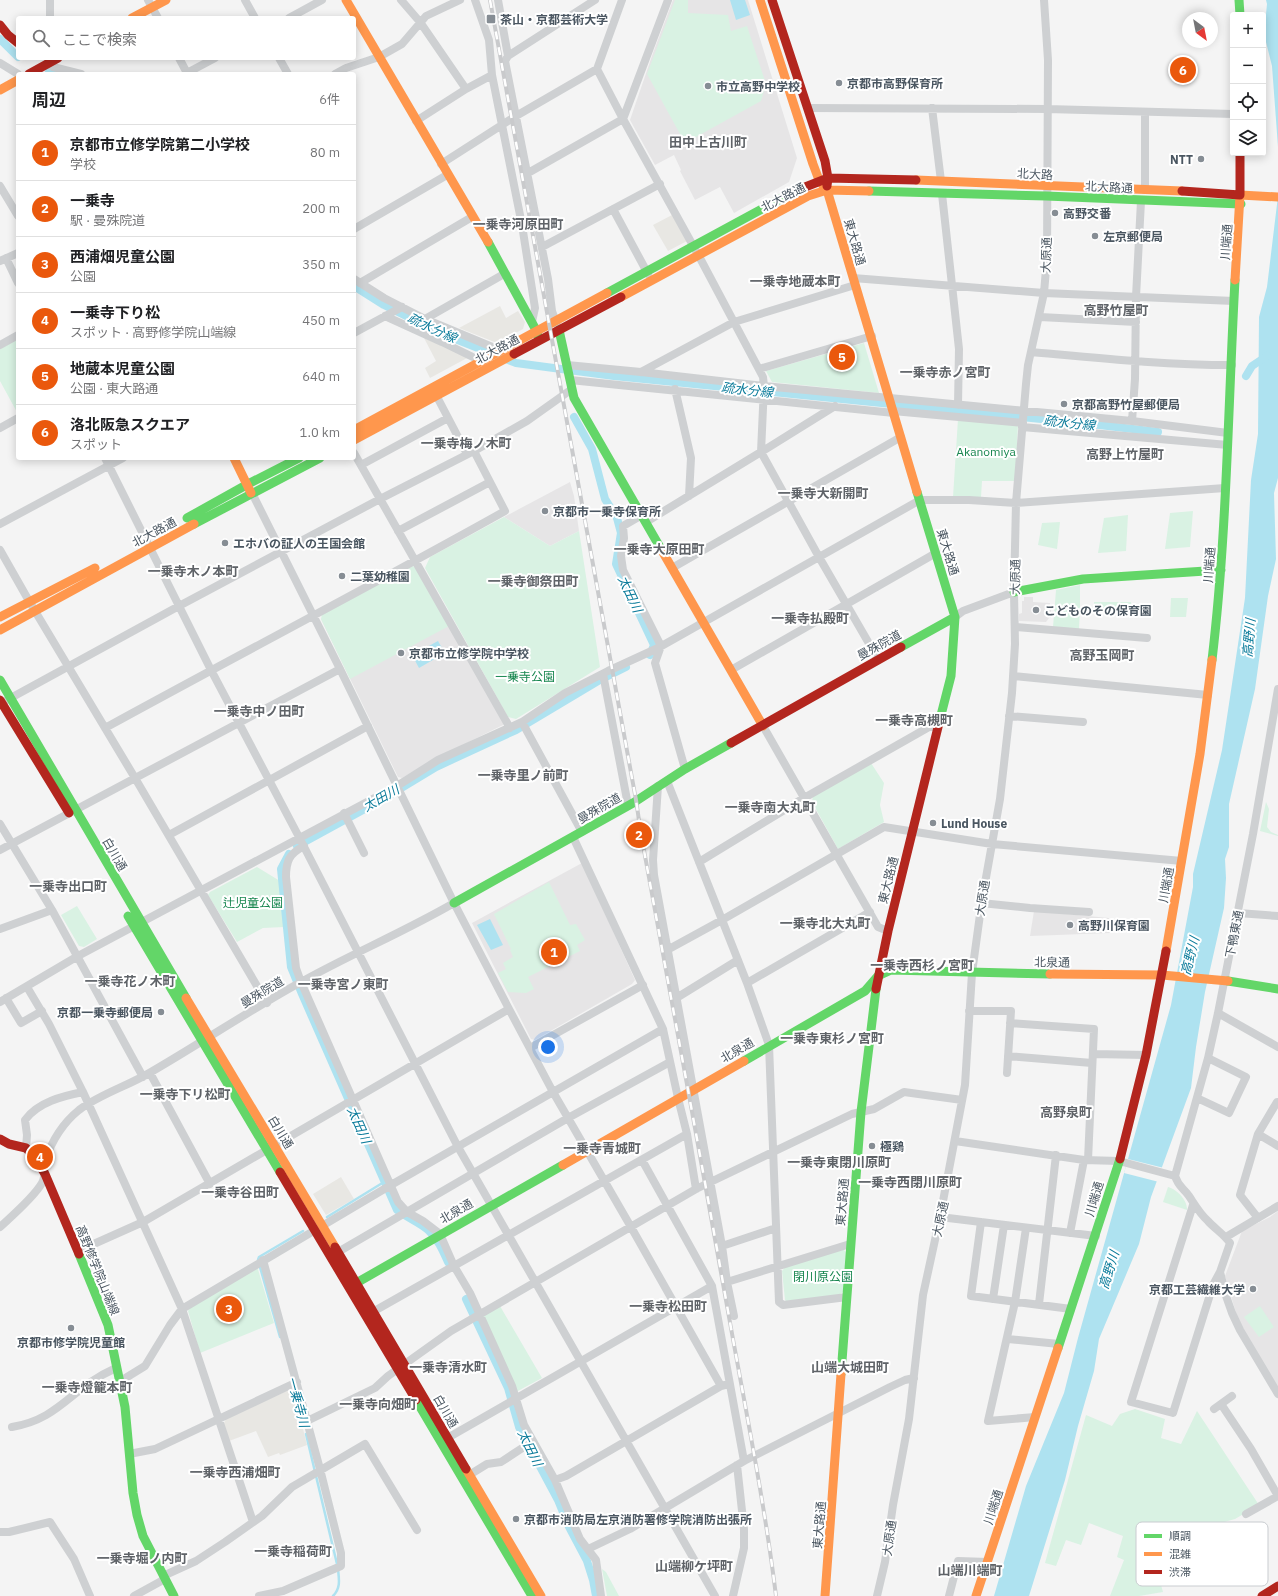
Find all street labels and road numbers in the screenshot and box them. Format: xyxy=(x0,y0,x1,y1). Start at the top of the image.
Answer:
street label: 北大路 xyxy=(1017,166,1053,182)
street label: 北大路通 xyxy=(1085,178,1133,196)
street label: 北大路通 xyxy=(758,179,808,215)
street label: 東大路通 xyxy=(841,217,869,267)
street label: 川端通 xyxy=(1217,224,1235,260)
street label: 大原通 xyxy=(1038,237,1054,273)
street label: 北大路通 xyxy=(472,331,522,367)
street label: 北大路通 xyxy=(129,514,179,550)
street label: 東大路通 xyxy=(934,527,962,577)
street label: 川端通 xyxy=(1200,547,1218,583)
street label: 大原通 xyxy=(1007,559,1023,595)
street label: 曼殊院道 xyxy=(854,627,904,663)
street label: 曼殊院道 xyxy=(574,790,624,826)
street label: 白川通 xyxy=(100,835,130,873)
street label: 東大路通 xyxy=(875,855,901,905)
street label: 川端通 xyxy=(1155,866,1177,904)
street label: 大原通 xyxy=(972,879,992,917)
street label: 下鴨東通 xyxy=(1222,909,1246,959)
street label: 北泉通 xyxy=(1034,954,1070,970)
street label: 曼殊院道 xyxy=(238,973,286,1011)
street label: 北泉通 xyxy=(718,1035,756,1065)
street label: 白川通 xyxy=(265,1113,297,1151)
street label: 東大路通 xyxy=(832,1177,852,1227)
street label: 川端通 xyxy=(1082,1180,1106,1218)
street label: 北泉通 xyxy=(437,1196,475,1226)
street label: 大原通 xyxy=(929,1200,951,1238)
street label: 高野修学院山端線 xyxy=(73,1223,123,1317)
street label: 白川通 xyxy=(431,1392,461,1430)
street label: 川端通 xyxy=(980,1488,1006,1526)
street label: 東大路通 xyxy=(809,1500,829,1550)
street label: 大原通 xyxy=(879,1519,899,1557)

